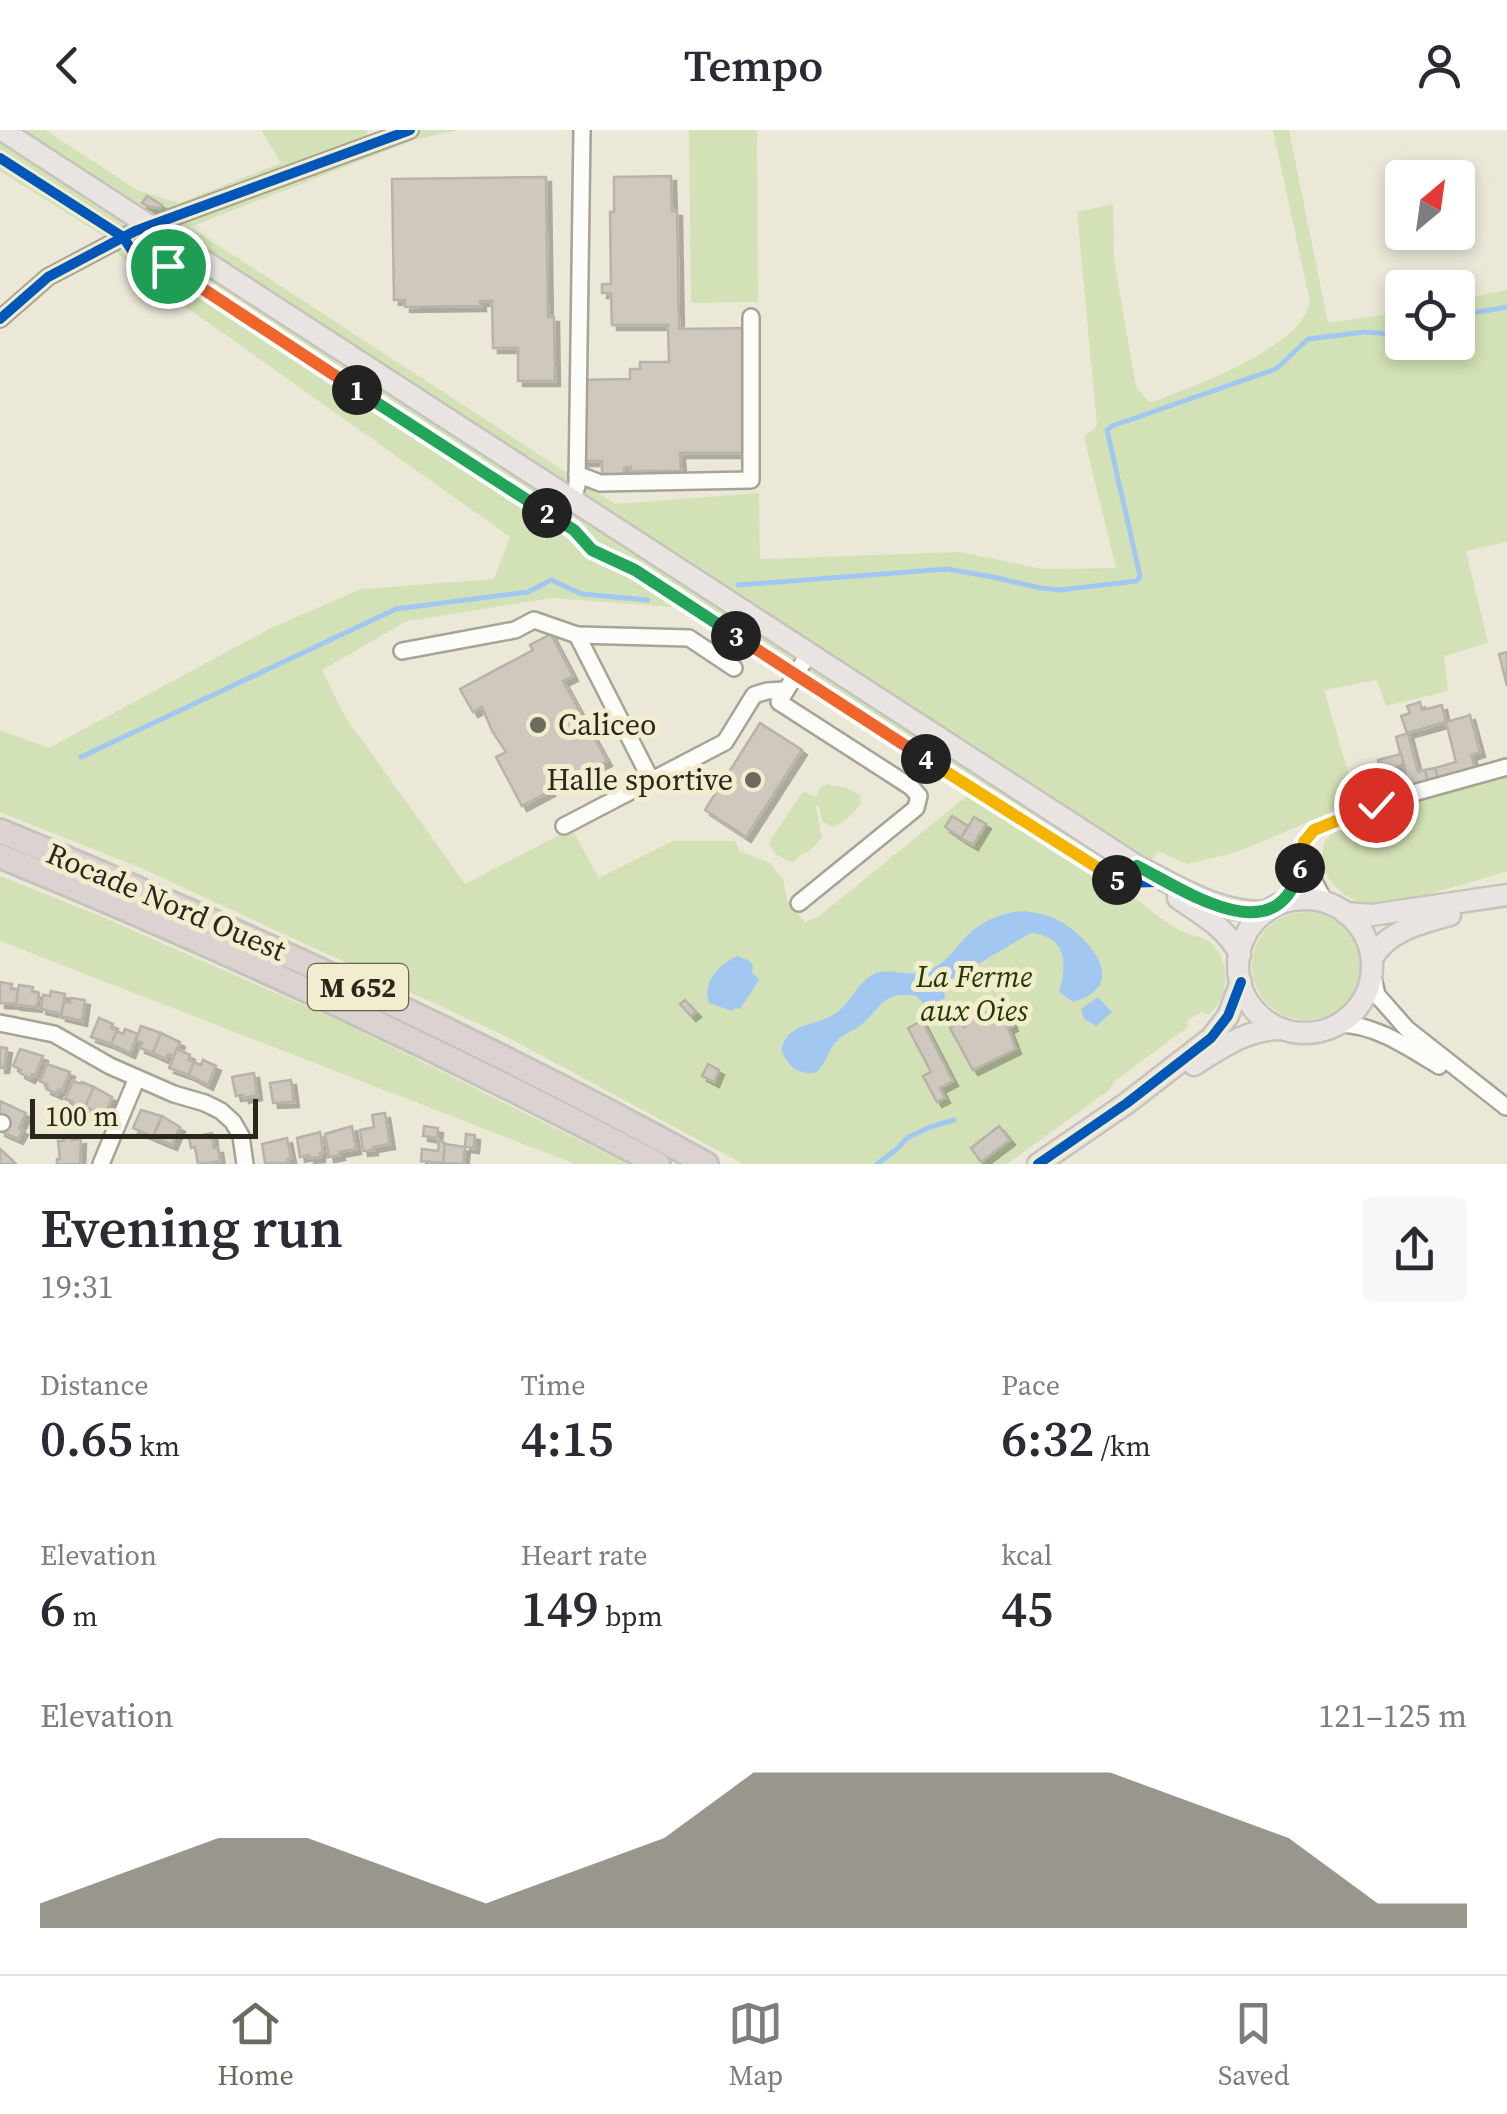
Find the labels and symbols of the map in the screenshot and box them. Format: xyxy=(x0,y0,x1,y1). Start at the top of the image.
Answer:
north arrow xyxy=(1385,160,1475,250)
pin xyxy=(126,224,211,309)
pin: 1 xyxy=(332,365,382,415)
pin: 2 xyxy=(522,488,572,538)
pin: 3 xyxy=(711,611,761,661)
place label: Caliceo xyxy=(558,704,657,745)
marker: Caliceo xyxy=(527,714,549,736)
pin: 4 xyxy=(901,734,951,784)
place label: Halle sportive xyxy=(546,759,733,800)
pin xyxy=(1334,763,1419,848)
marker: Halle sportive xyxy=(742,769,764,791)
street label: Rocade Nord Ouest xyxy=(40,833,292,971)
pin: 6 xyxy=(1275,843,1325,893)
pin: 5 xyxy=(1092,855,1142,905)
park label: La Ferme aux Oies xyxy=(915,956,1032,1031)
road number: M 652 xyxy=(308,964,408,1010)
scale bar xyxy=(30,1094,258,1138)

